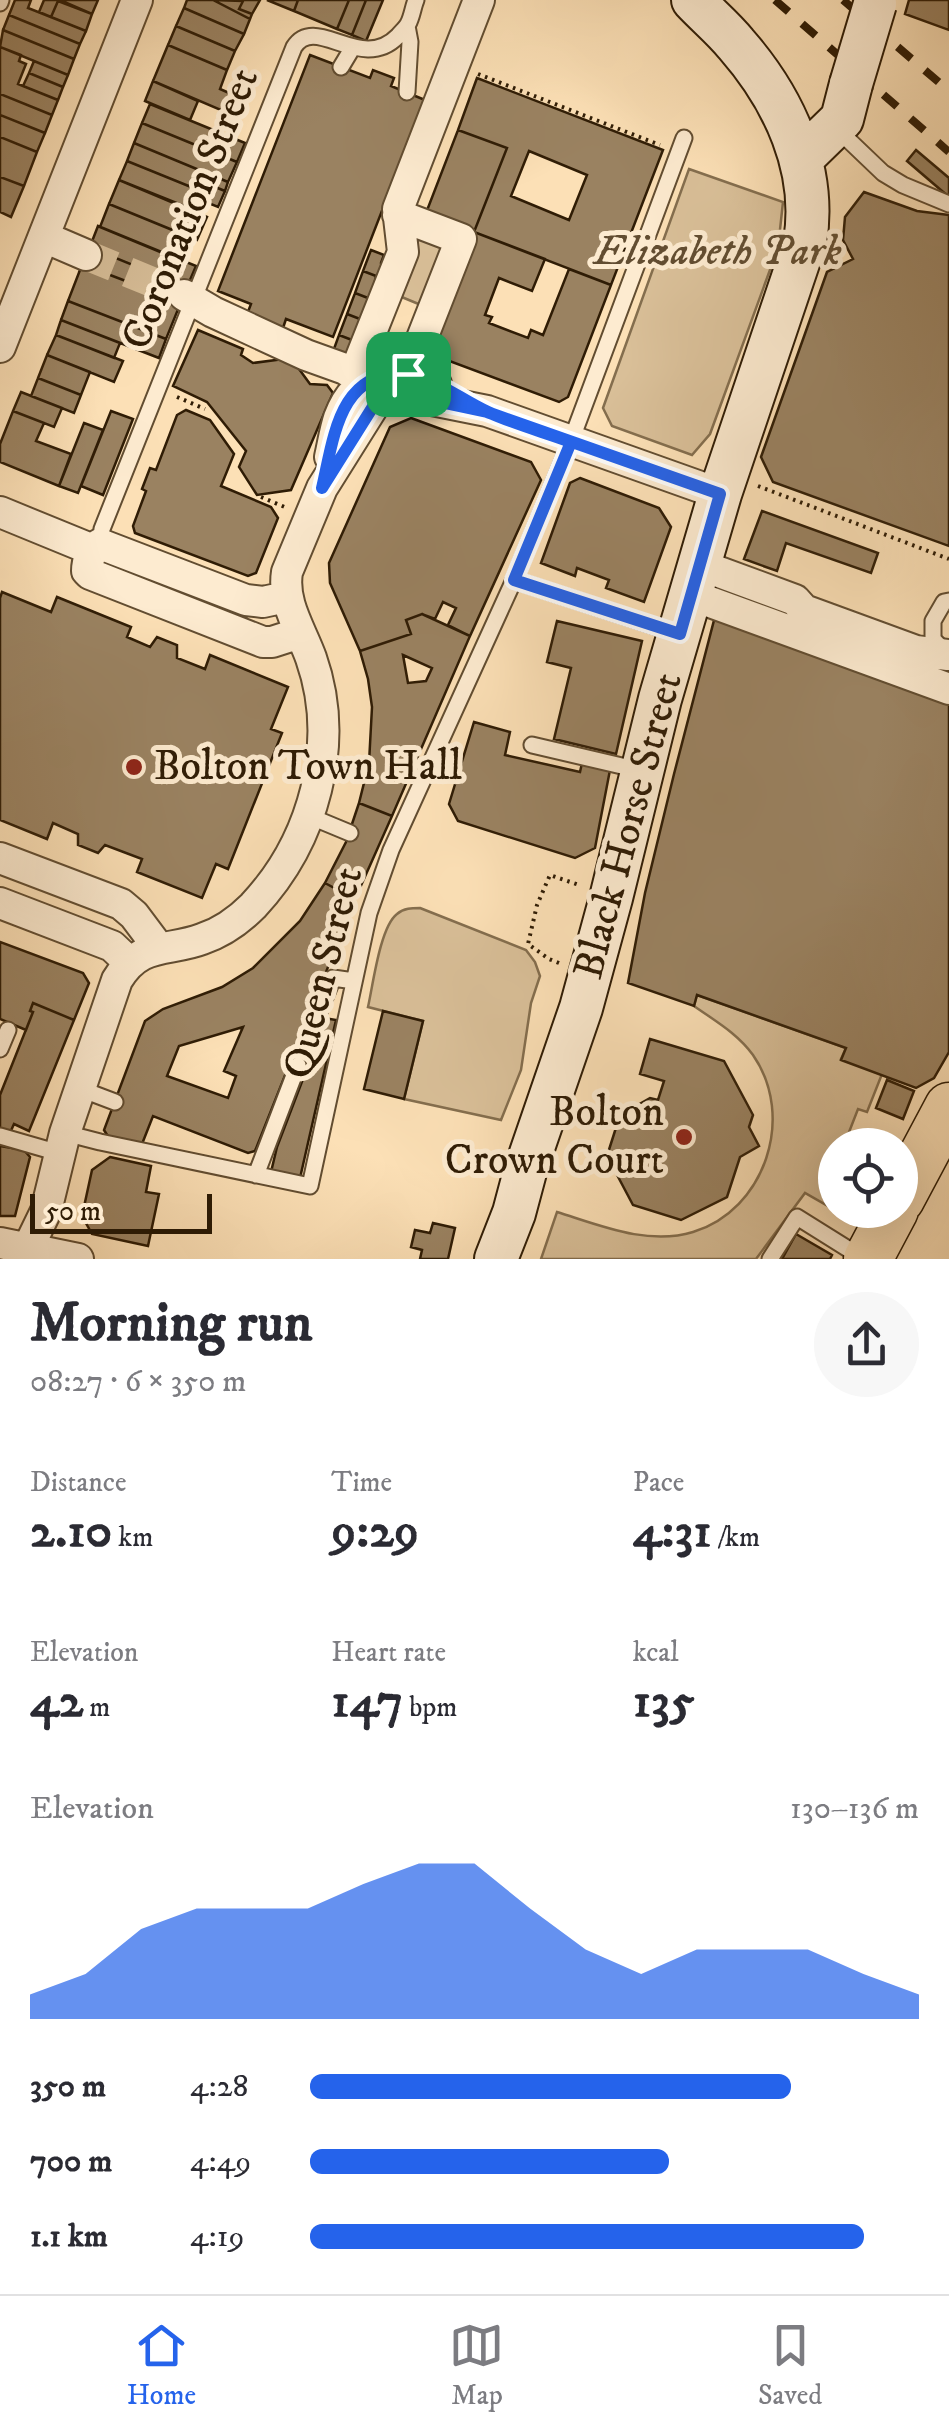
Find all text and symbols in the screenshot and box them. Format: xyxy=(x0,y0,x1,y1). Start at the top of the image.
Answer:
street label: Coronation Street xyxy=(111,61,271,357)
park label: Elizabeth Park xyxy=(592,226,842,278)
pin xyxy=(366,332,451,417)
icon: arrive xyxy=(381,347,436,402)
street label: Black Horse Street xyxy=(563,667,695,985)
place label: Bolton Town Hall xyxy=(154,741,462,793)
marker: Bolton Town Hall xyxy=(123,756,145,778)
street label: Queen Street xyxy=(273,862,375,1084)
place label: Bolton Crown Court xyxy=(445,1087,664,1187)
marker: Bolton Crown Court xyxy=(673,1126,695,1148)
map controls xyxy=(818,1128,918,1228)
button: locate xyxy=(818,1128,918,1228)
scale bar xyxy=(30,1189,212,1234)
text: 50 m xyxy=(45,1194,101,1229)
text: Morning run xyxy=(30,1290,312,1359)
button: share xyxy=(814,1292,919,1397)
text: 08:27 · 6 × 350 m xyxy=(30,1362,246,1402)
text: Distance xyxy=(30,1465,126,1500)
text: Time xyxy=(331,1465,392,1500)
text: Pace xyxy=(633,1465,684,1500)
text: 2.10 xyxy=(30,1500,112,1563)
text: 9:29 xyxy=(331,1500,419,1563)
text: 4:31 xyxy=(633,1500,712,1563)
text: km xyxy=(112,1520,153,1555)
text: /km xyxy=(712,1520,760,1555)
text: Elevation xyxy=(30,1635,138,1670)
text: Heart rate xyxy=(331,1635,446,1670)
text: kcal xyxy=(633,1635,679,1670)
text: 42 xyxy=(30,1670,83,1733)
text: 147 xyxy=(331,1670,403,1733)
text: 135 xyxy=(633,1670,695,1733)
text: m xyxy=(83,1690,110,1725)
text: bpm xyxy=(403,1690,457,1725)
text: Elevation xyxy=(30,1789,154,1829)
text: 130–136 m xyxy=(790,1789,919,1829)
text: 350 m xyxy=(30,2067,106,2107)
text: 4:28 xyxy=(190,2067,249,2107)
text: 700 m xyxy=(30,2142,112,2182)
text: 4:49 xyxy=(190,2142,251,2182)
text: 1.1 km xyxy=(30,2217,108,2257)
text: 4:19 xyxy=(190,2217,244,2257)
tab: Home xyxy=(127,2318,196,2413)
tab: Map xyxy=(449,2318,504,2413)
tab: Saved xyxy=(758,2318,822,2413)

